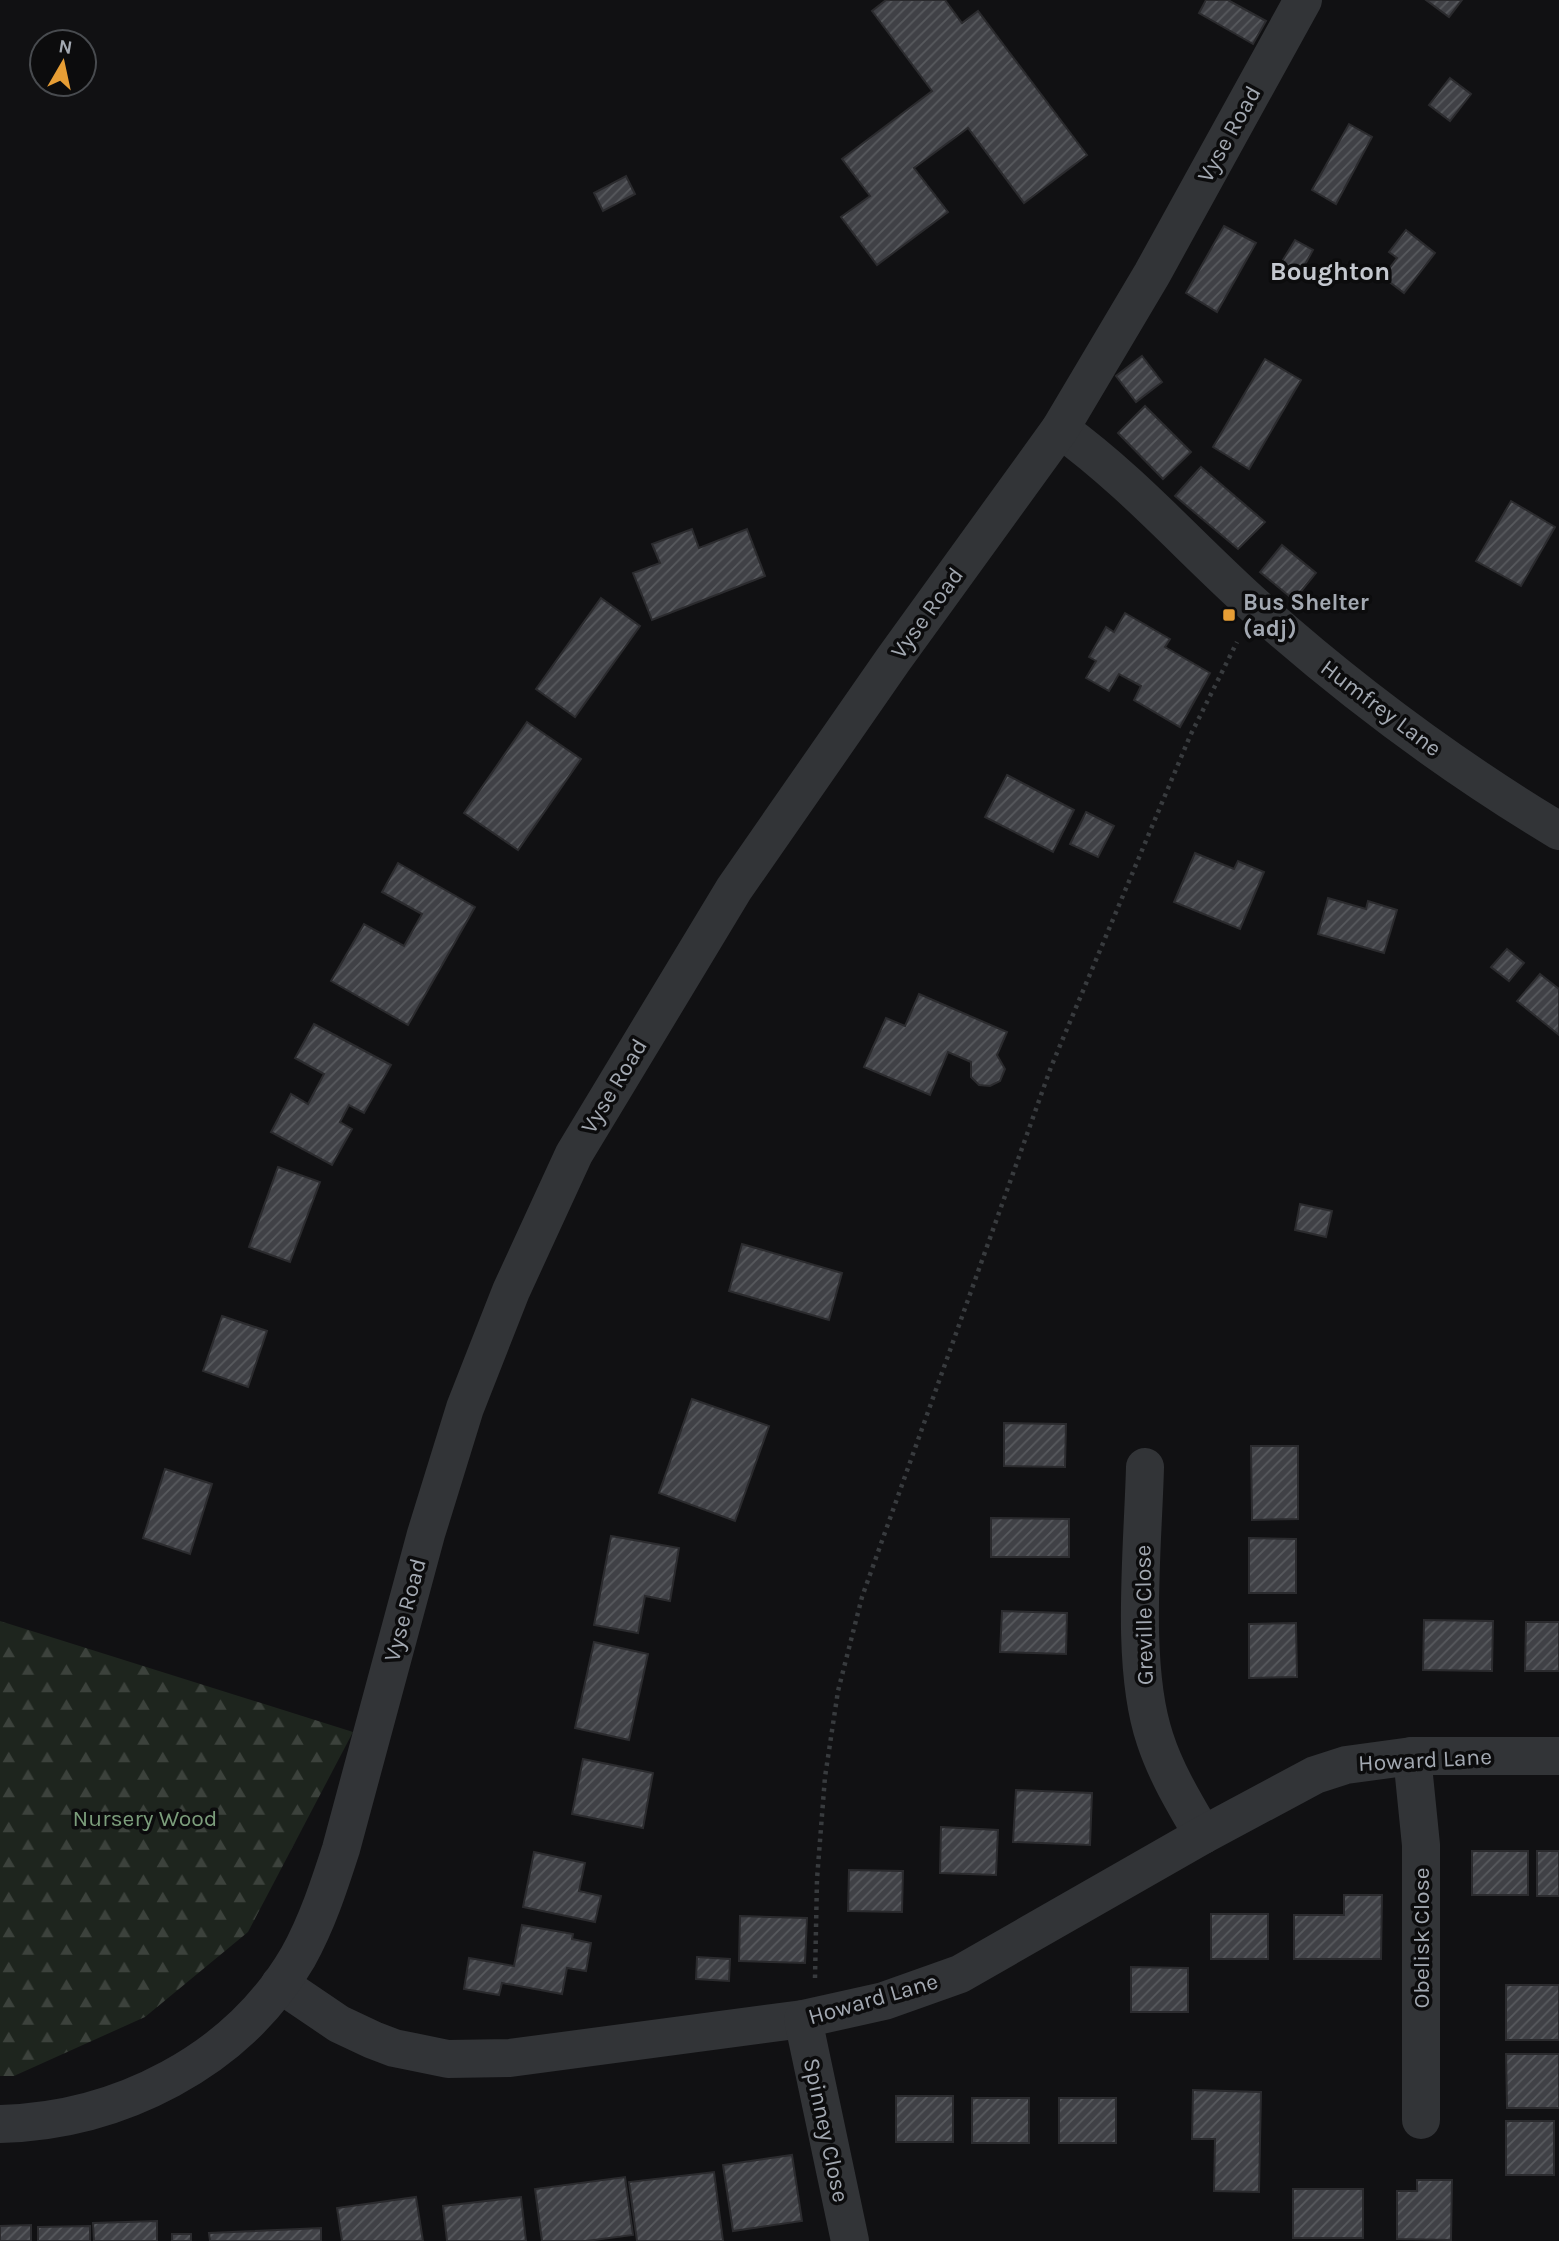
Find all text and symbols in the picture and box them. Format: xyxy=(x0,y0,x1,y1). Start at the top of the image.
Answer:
north arrow xyxy=(28,28,98,98)
text: N xyxy=(57,35,74,59)
street label: Vyse Road xyxy=(1192,81,1266,187)
district label: Boughton xyxy=(1270,256,1390,287)
street label: Vyse Road xyxy=(885,562,969,664)
place label: Bus Shelter (adj) xyxy=(1243,589,1369,642)
marker: Bus Shelter (adj) xyxy=(1221,607,1237,623)
street label: Humfrey Lane xyxy=(1315,654,1447,762)
street label: Vyse Road xyxy=(575,1034,653,1138)
street label: Greville Close xyxy=(1129,1545,1159,1685)
street label: Vyse Road xyxy=(378,1555,432,1665)
street label: Howard Lane xyxy=(1357,1743,1493,1777)
park label: Nursery Wood xyxy=(73,1805,217,1832)
street label: Obelisk Close xyxy=(1408,1867,1435,2009)
street label: Howard Lane xyxy=(805,1968,941,2030)
street label: Spinney Close xyxy=(798,2055,854,2205)

